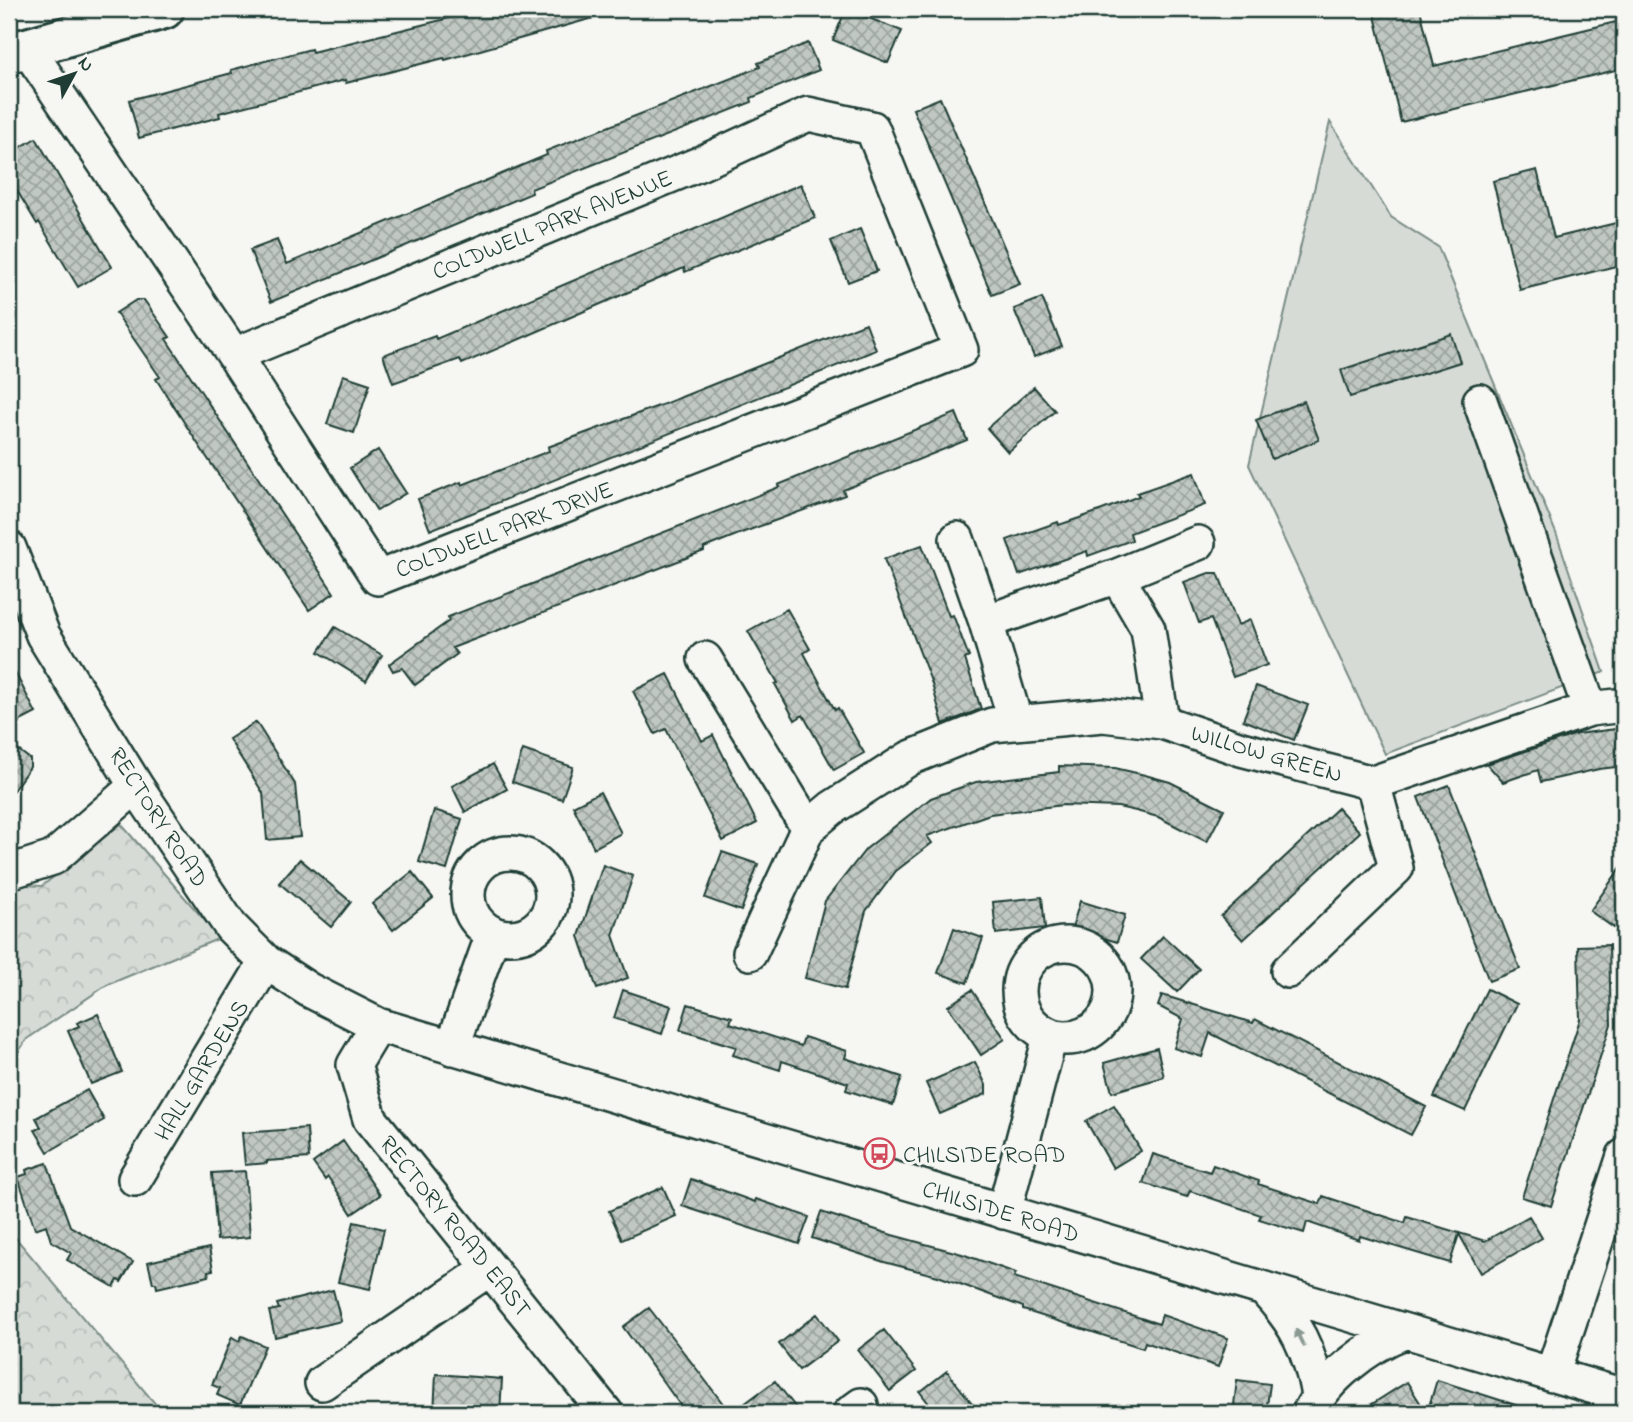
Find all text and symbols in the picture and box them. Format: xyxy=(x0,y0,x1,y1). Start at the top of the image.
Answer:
north arrow xyxy=(38,38,108,108)
text: N xyxy=(71,51,100,78)
street label: COLDWELL PARK AVENUE xyxy=(428,162,678,291)
street label: COLDWELL PARK DRIVE xyxy=(391,474,619,589)
street label: WILLOW GREEN xyxy=(1187,717,1346,794)
street label: RECTORY ROAD xyxy=(98,741,215,895)
street label: HALL GARDENS xyxy=(147,994,259,1149)
street label: RECTORY ROAD EAST xyxy=(369,1129,539,1326)
bus stop icon: CHILSIDE ROAD xyxy=(863,1137,897,1171)
place label: CHILSIDE ROAD xyxy=(903,1139,1066,1174)
street label: CHILSIDE ROAD xyxy=(917,1173,1083,1254)
one-way arrow xyxy=(1295,1328,1306,1348)

